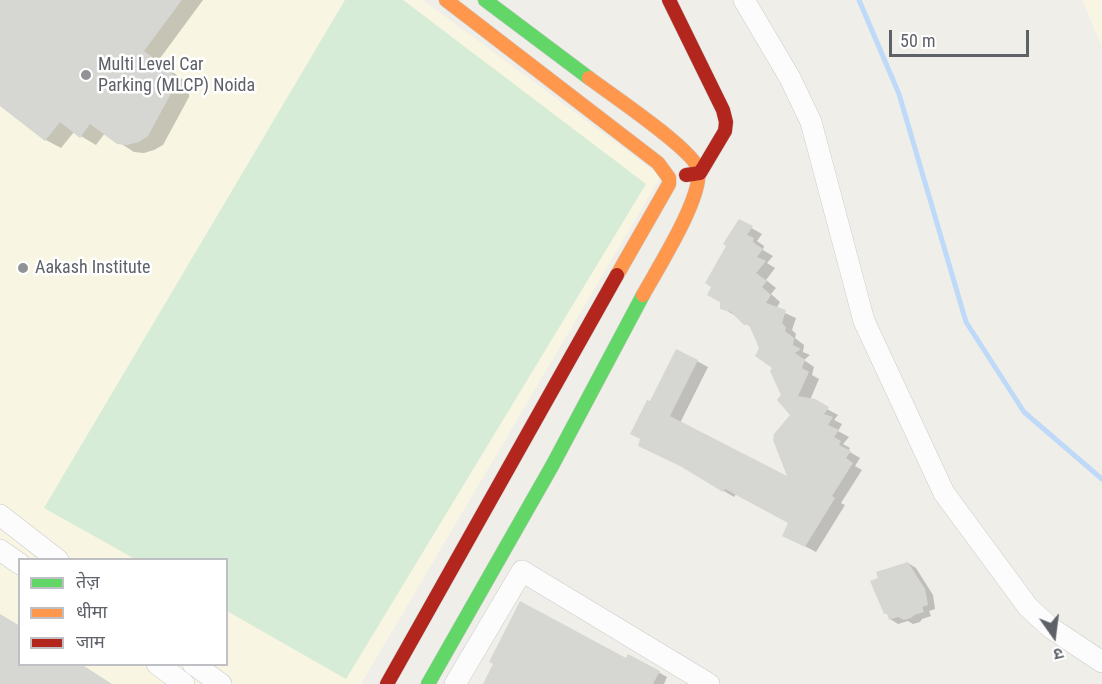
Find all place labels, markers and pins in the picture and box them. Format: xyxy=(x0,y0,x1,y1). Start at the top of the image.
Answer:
place label: Multi Level Car Parking (MLCP) Noida xyxy=(98,54,255,97)
marker: Multi Level Car Parking (MLCP) Noida xyxy=(79,68,93,82)
place label: Aakash Institute xyxy=(35,257,150,279)
marker: Aakash Institute xyxy=(16,261,30,275)

